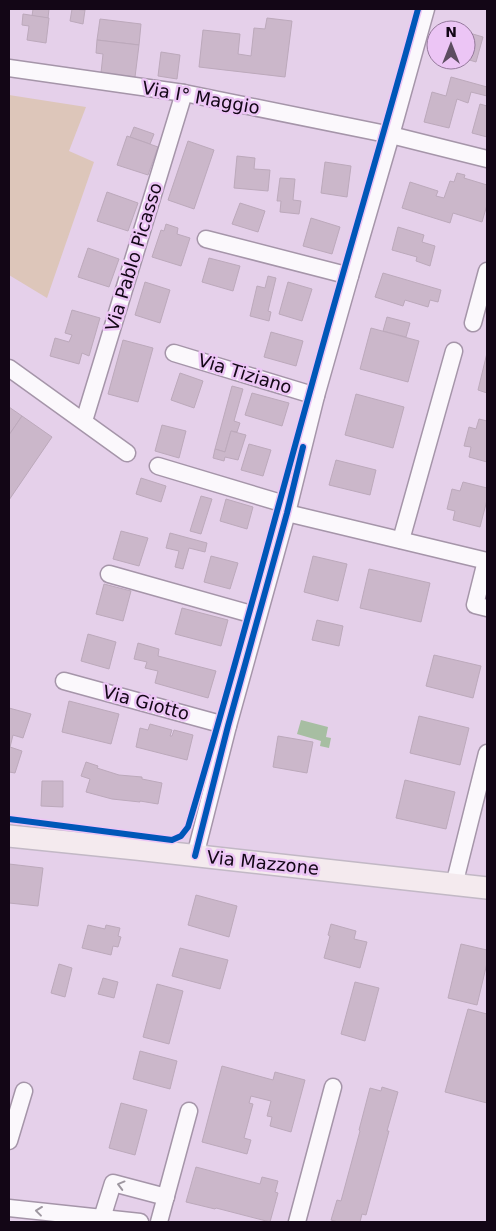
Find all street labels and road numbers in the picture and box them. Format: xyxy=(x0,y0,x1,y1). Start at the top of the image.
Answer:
street label: Via I° Maggio xyxy=(141,77,262,118)
street label: Via Pablo Picasso xyxy=(101,180,166,334)
street label: Via Tiziano xyxy=(196,349,295,398)
street label: Via Giotto xyxy=(101,681,192,724)
street label: Via Mazzone xyxy=(206,846,320,879)

